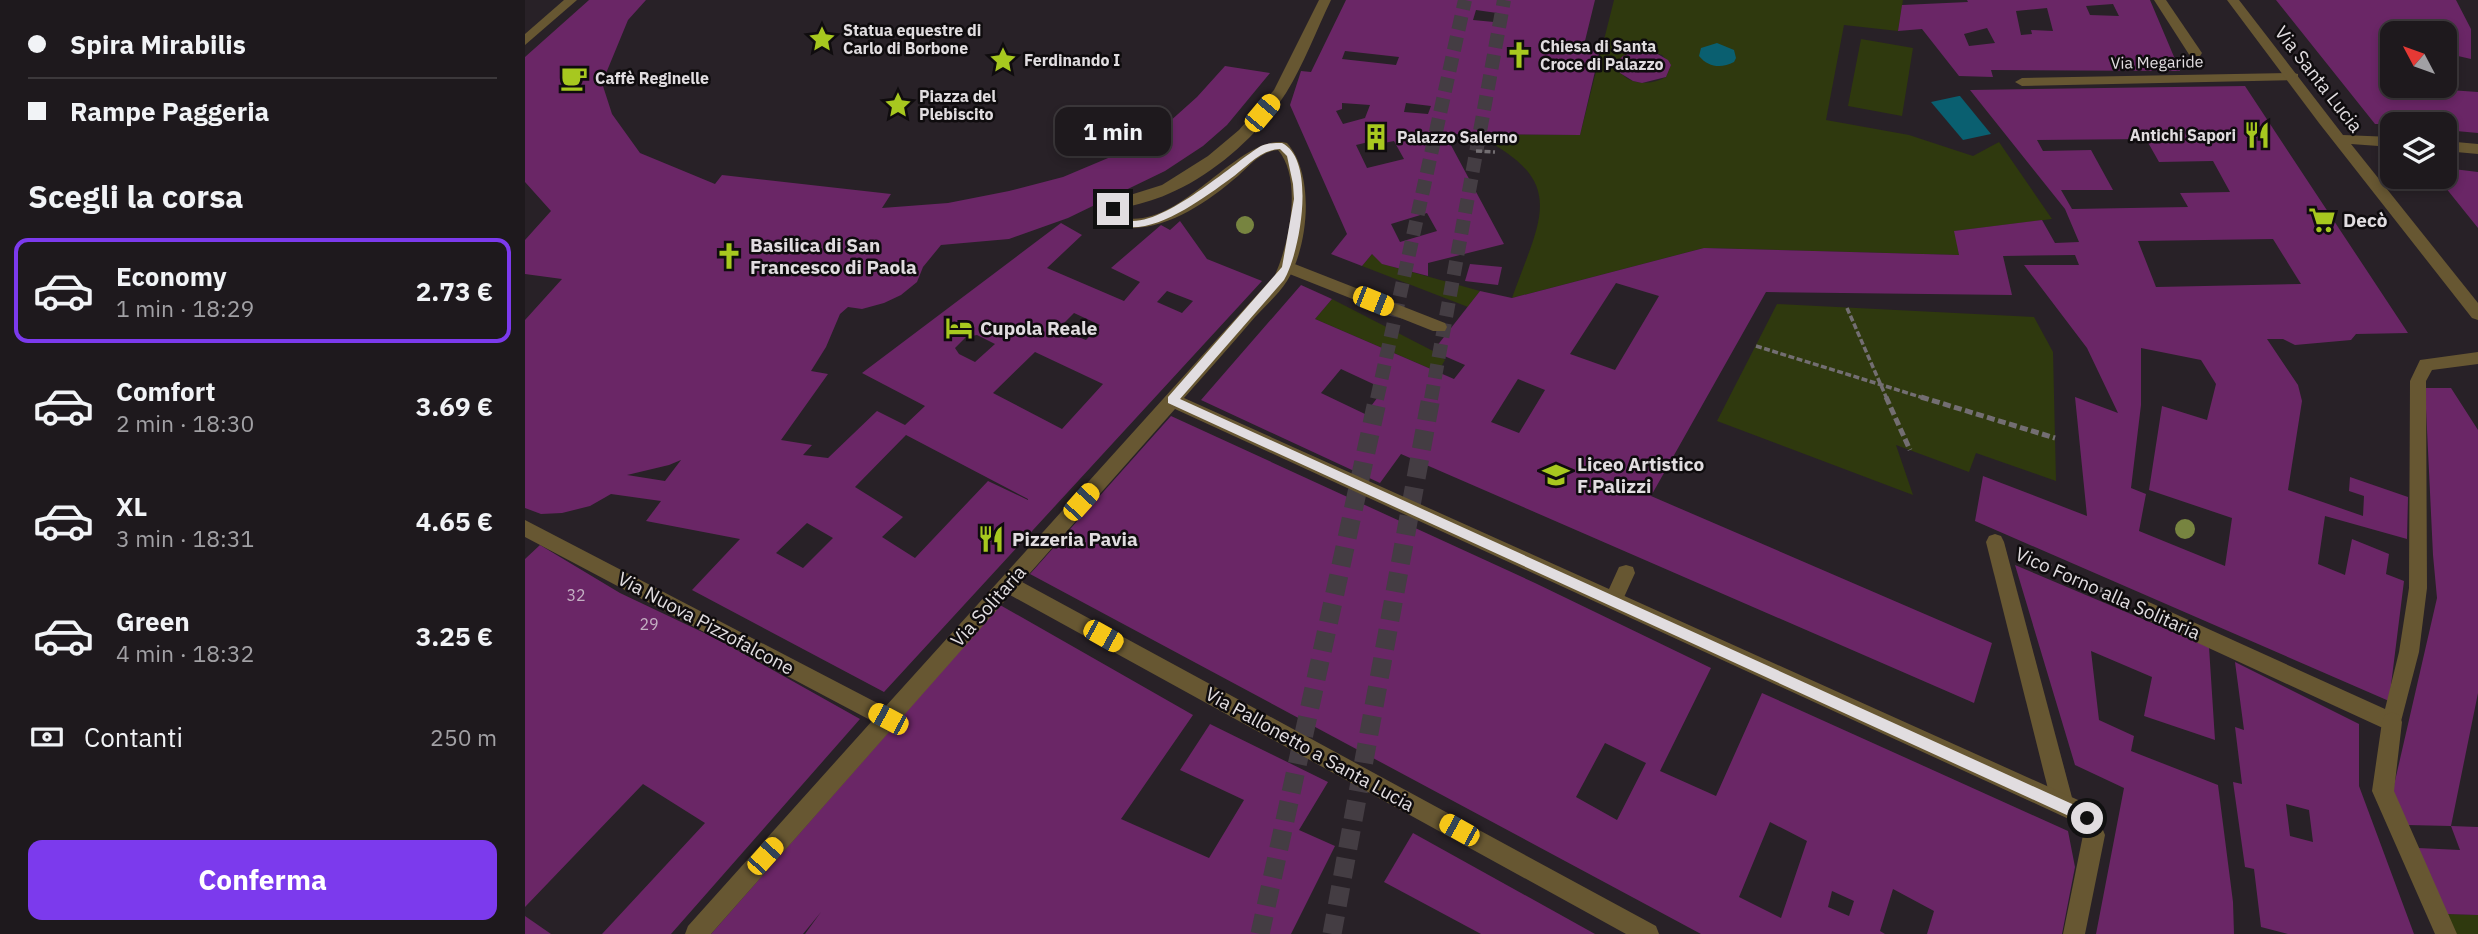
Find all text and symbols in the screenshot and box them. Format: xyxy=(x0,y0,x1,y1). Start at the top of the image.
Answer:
place label: Statua equestre di Carlo di Borbone xyxy=(843,20,981,58)
street label: Via Santa Lucia xyxy=(2270,21,2368,137)
north arrow xyxy=(2380,21,2457,98)
map controls xyxy=(2380,21,2457,189)
place icon: Statua equestre di Carlo di Borbone xyxy=(807,24,837,54)
text: Spira Mirabilis xyxy=(70,27,246,61)
place label: Chiesa di Santa Croce di Palazzo xyxy=(1540,36,1664,74)
church icon: Chiesa di Santa Croce di Palazzo xyxy=(1504,40,1534,70)
place icon: Ferdinando I xyxy=(988,45,1018,75)
place label: Ferdinando I xyxy=(1024,50,1120,70)
street label: Via Megaride xyxy=(2110,51,2204,73)
cafe icon: Caffè Reginelle xyxy=(559,63,589,93)
place label: Caffè Reginelle xyxy=(595,68,709,88)
place label: Piazza del Plebiscito xyxy=(919,86,996,124)
place icon: Piazza del Plebiscito xyxy=(883,90,913,120)
car xyxy=(1241,90,1284,136)
text: Rampe Paggeria xyxy=(70,94,269,128)
callout: 1 min xyxy=(1055,108,1171,156)
button: layers xyxy=(2380,112,2457,189)
text: 1 min xyxy=(1083,116,1143,146)
restaurant icon: Antichi Sapori xyxy=(2242,120,2272,150)
building icon: Palazzo Salerno xyxy=(1361,122,1391,152)
place label: Antichi Sapori xyxy=(2130,125,2236,145)
place label: Palazzo Salerno xyxy=(1397,127,1517,147)
text: Scegli la corsa xyxy=(28,175,244,217)
route end xyxy=(1097,193,1129,225)
supermarket icon: Decò xyxy=(2307,205,2337,235)
place label: Decò xyxy=(2343,208,2388,232)
place label: Basilica di San Francesco di Paola xyxy=(750,233,917,279)
church icon: Basilica di San Francesco di Paola xyxy=(714,241,744,271)
icon: car xyxy=(32,259,95,322)
text: Economy xyxy=(116,259,227,293)
text: 2.73 € xyxy=(416,274,493,308)
car xyxy=(1350,283,1397,319)
text: 1 min · 18:29 xyxy=(116,293,254,323)
hotel icon: Cupola Reale xyxy=(944,313,974,343)
place label: Cupola Reale xyxy=(980,316,1097,340)
icon: car xyxy=(32,374,95,437)
text: Comfort xyxy=(116,374,215,408)
text: 3.69 € xyxy=(416,389,493,423)
text: 2 min · 18:30 xyxy=(116,408,254,438)
place label: Liceo Artistico F.Palizzi xyxy=(1577,452,1704,498)
school or university icon: Liceo Artistico F.Palizzi xyxy=(1541,460,1571,490)
car xyxy=(1060,479,1103,525)
icon: car xyxy=(32,489,95,552)
text: XL xyxy=(116,489,147,523)
text: 4.65 € xyxy=(416,504,493,538)
text: 3 min · 18:31 xyxy=(116,523,254,553)
restaurant icon: Pizzeria Pavia xyxy=(976,524,1006,554)
place label: Pizzeria Pavia xyxy=(1012,527,1138,551)
street label: Vico Forno alla Solitaria xyxy=(2012,541,2204,645)
street label: Via Solitaria xyxy=(945,560,1031,652)
street label: Via Nuova Pizzofalcone xyxy=(614,566,798,680)
house number: 32 xyxy=(566,585,586,605)
icon: car xyxy=(32,604,95,667)
text: Green xyxy=(116,604,190,638)
house number: 29 xyxy=(639,614,659,634)
car xyxy=(1080,617,1127,655)
text: 3.25 € xyxy=(416,619,493,653)
text: 4 min · 18:32 xyxy=(116,638,254,668)
street label: Via Pallonetto a Santa Lucia xyxy=(1201,681,1419,817)
car xyxy=(865,700,912,738)
icon: cash xyxy=(28,718,66,756)
text: Contanti xyxy=(84,720,183,754)
text: 250 m xyxy=(430,722,497,752)
route start xyxy=(2071,802,2103,834)
car xyxy=(1436,811,1483,849)
car xyxy=(744,833,787,879)
button: Conferma xyxy=(28,840,497,920)

